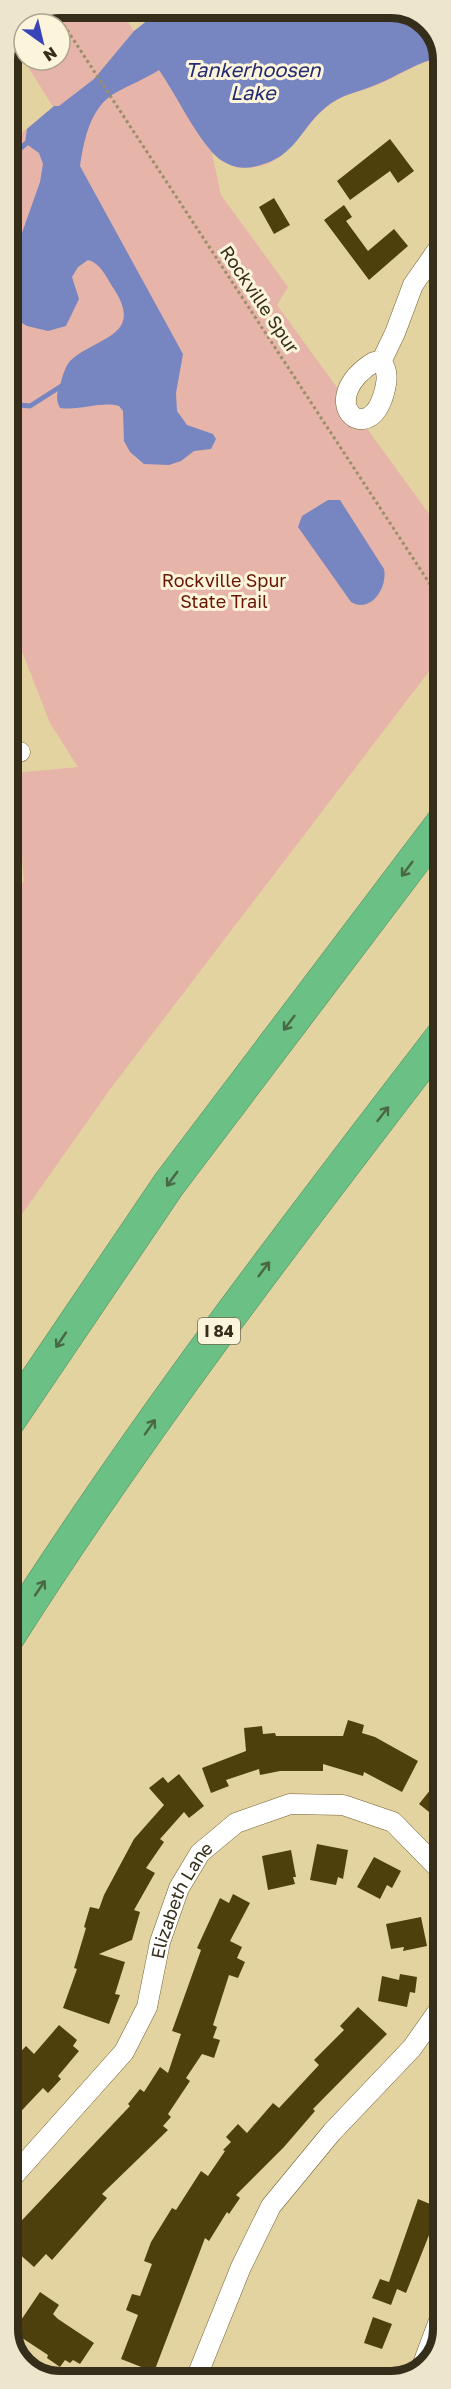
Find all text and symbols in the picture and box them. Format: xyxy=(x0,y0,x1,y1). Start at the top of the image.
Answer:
north arrow xyxy=(12,12,72,72)
text: N xyxy=(40,43,61,66)
water label: Tankerhoosen Lake xyxy=(185,57,321,104)
street label: Rockville Spur xyxy=(216,241,304,357)
park label: Rockville Spur State Trail xyxy=(162,569,286,612)
one-way arrow xyxy=(401,860,414,876)
one-way arrow xyxy=(282,1015,295,1031)
one-way arrow xyxy=(376,1106,389,1122)
one-way arrow xyxy=(166,1171,178,1187)
one-way arrow xyxy=(257,1261,270,1277)
road number: I 84 xyxy=(198,1318,240,1344)
one-way arrow xyxy=(55,1331,67,1347)
one-way arrow xyxy=(144,1419,156,1435)
one-way arrow xyxy=(34,1580,46,1597)
street label: Elizabeth Lane xyxy=(146,1836,217,1961)

